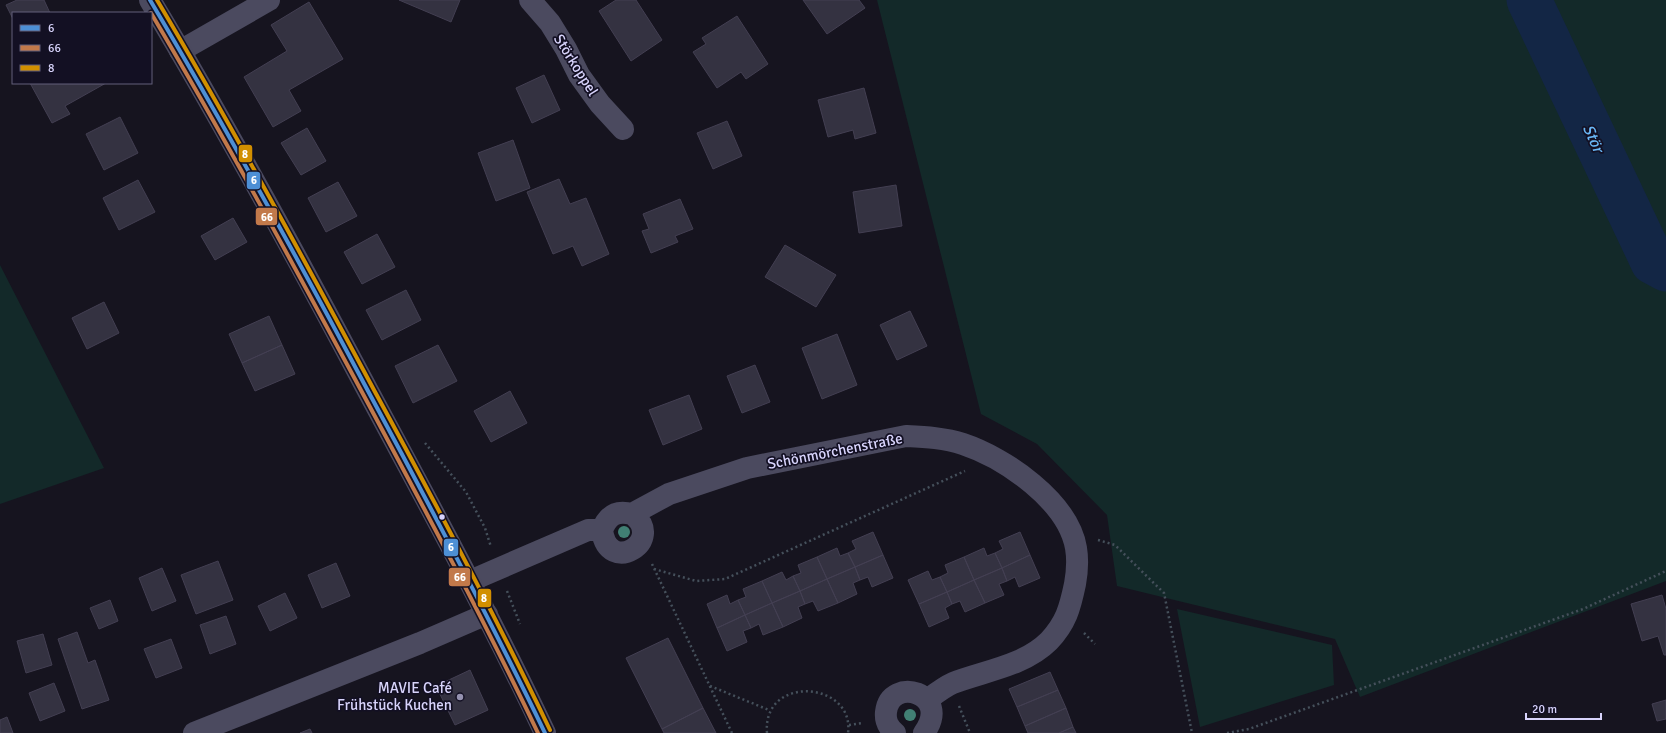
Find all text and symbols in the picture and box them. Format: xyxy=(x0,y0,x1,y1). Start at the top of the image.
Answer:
legend xyxy=(12,12,152,84)
text: 6 xyxy=(48,21,54,36)
street label: Störkoppel xyxy=(550,31,602,99)
text: 66 xyxy=(48,41,61,56)
text: 8 xyxy=(48,61,54,76)
water label: Stör xyxy=(1578,121,1609,157)
line badge: 8 xyxy=(238,144,253,163)
text: 8 xyxy=(242,148,248,161)
line badge: 6 xyxy=(246,171,261,190)
text: 6 xyxy=(251,174,257,187)
line badge: 66 xyxy=(255,207,278,226)
text: 66 xyxy=(261,211,273,224)
street label: Schönmörchenstraße xyxy=(766,429,904,473)
unlabelled marker xyxy=(437,512,447,522)
line badge: 6 xyxy=(443,538,459,557)
text: 6 xyxy=(448,541,454,554)
line badge: 66 xyxy=(448,567,471,587)
text: 66 xyxy=(454,571,466,584)
line badge: 8 xyxy=(477,588,492,608)
text: 8 xyxy=(481,592,487,605)
place label: MAVIE Café Frühstück Kuchen xyxy=(337,679,452,714)
marker: MAVIE Café Frühstück Kuchen xyxy=(455,692,465,702)
scale bar xyxy=(1526,695,1601,721)
text: 20 m xyxy=(1532,702,1557,717)

